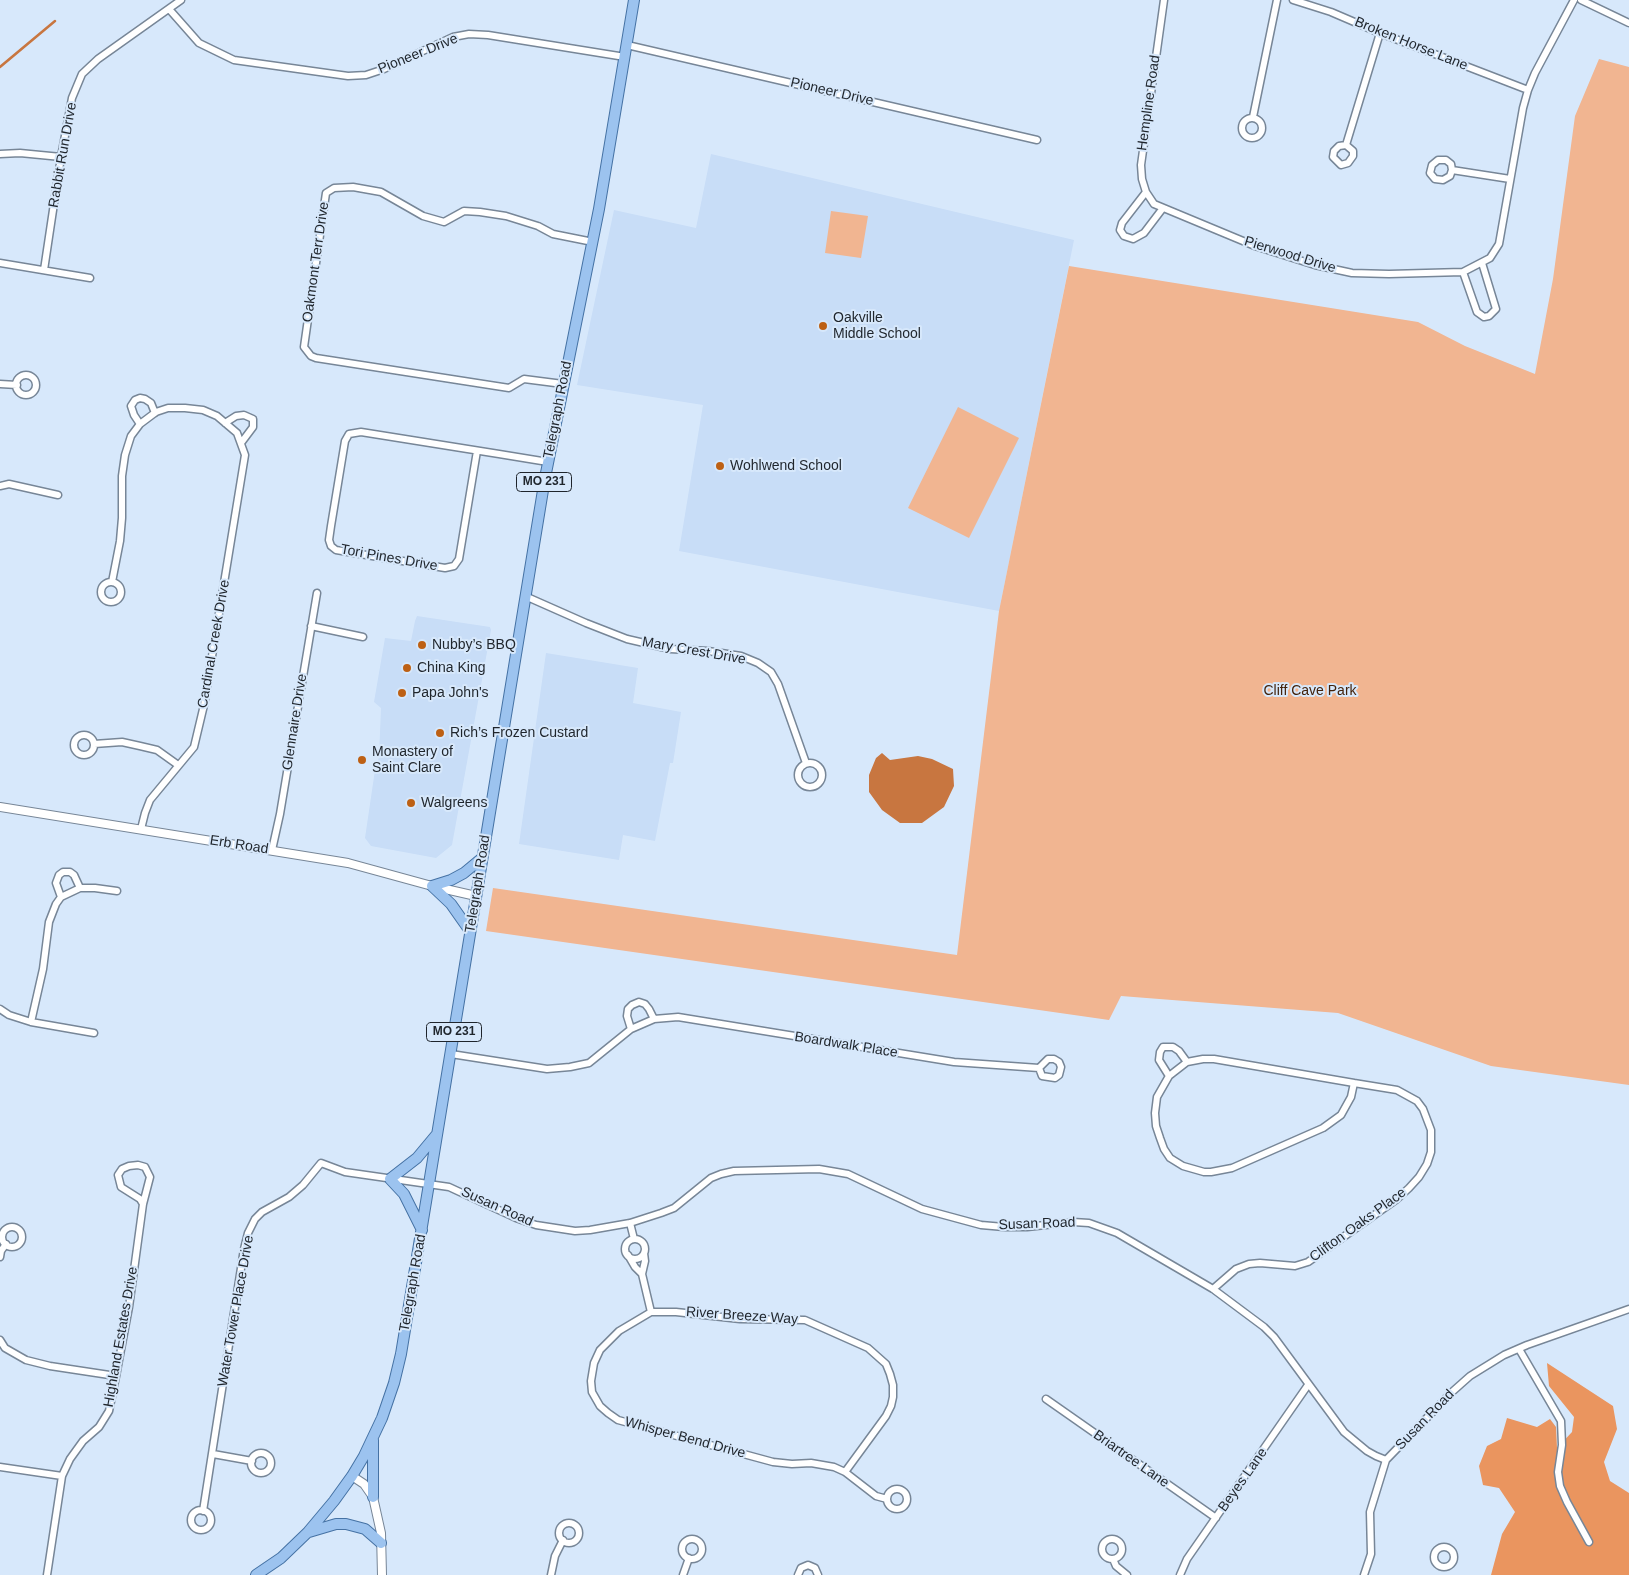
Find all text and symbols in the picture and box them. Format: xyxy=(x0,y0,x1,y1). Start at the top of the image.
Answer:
street label: Broken Horse Lane xyxy=(1352,14,1470,74)
street label: Pioneer Drive xyxy=(376,30,460,78)
street label: Hempline Road xyxy=(1134,54,1164,152)
street label: Pioneer Drive xyxy=(789,74,875,110)
street label: Rabbit Run Drive xyxy=(45,101,81,209)
street label: Oakmont Terr Drive xyxy=(299,201,333,323)
street label: Pierwood Drive xyxy=(1242,233,1338,277)
place label: Oakville Middle School xyxy=(833,310,921,342)
marker: Oakville Middle School xyxy=(817,320,829,332)
street label: Telegraph Road xyxy=(540,360,576,460)
place label: Wohlwend School xyxy=(730,458,842,474)
marker: Wohlwend School xyxy=(714,460,726,472)
road number: MO 231 xyxy=(516,472,572,492)
street label: Tori Pines Drive xyxy=(339,541,439,575)
street label: Cardinal Creek Drive xyxy=(194,579,234,709)
street label: Mary Crest Drive xyxy=(641,634,747,668)
place label: Nubby’s BBQ xyxy=(432,637,516,653)
marker: Nubby’s BBQ xyxy=(416,639,428,651)
place label: China King xyxy=(417,660,485,676)
marker: China King xyxy=(401,662,413,674)
street label: Glennaire Drive xyxy=(279,673,311,771)
park label: Cliff Cave Park xyxy=(1263,683,1357,699)
place label: Papa John's xyxy=(412,685,489,701)
marker: Papa John's xyxy=(396,687,408,699)
place label: Rich’s Frozen Custard xyxy=(450,725,588,741)
marker: Rich’s Frozen Custard xyxy=(434,727,446,739)
place label: Monastery of Saint Clare xyxy=(372,744,453,776)
marker: Monastery of Saint Clare xyxy=(356,754,368,766)
place label: Walgreens xyxy=(421,795,487,811)
marker: Walgreens xyxy=(405,797,417,809)
street label: Erb Road xyxy=(208,832,270,858)
street label: Telegraph Road xyxy=(462,834,494,934)
road number: MO 231 xyxy=(426,1022,482,1042)
street label: Boardwalk Place xyxy=(793,1029,899,1061)
street label: Susan Road xyxy=(458,1184,536,1230)
street label: Clifton Oaks Place xyxy=(1306,1184,1410,1266)
street label: Susan Road xyxy=(998,1214,1076,1234)
street label: Telegraph Road xyxy=(396,1233,430,1333)
street label: Water Tower Place Drive xyxy=(214,1234,258,1388)
street label: Highland Estates Drive xyxy=(100,1265,142,1409)
street label: River Breeze Way xyxy=(685,1304,799,1328)
street label: Susan Road xyxy=(1392,1386,1458,1454)
street label: Whisper Bend Drive xyxy=(623,1414,747,1462)
street label: Briartree Lane xyxy=(1090,1427,1172,1491)
street label: Beyes Lane xyxy=(1215,1445,1271,1515)

